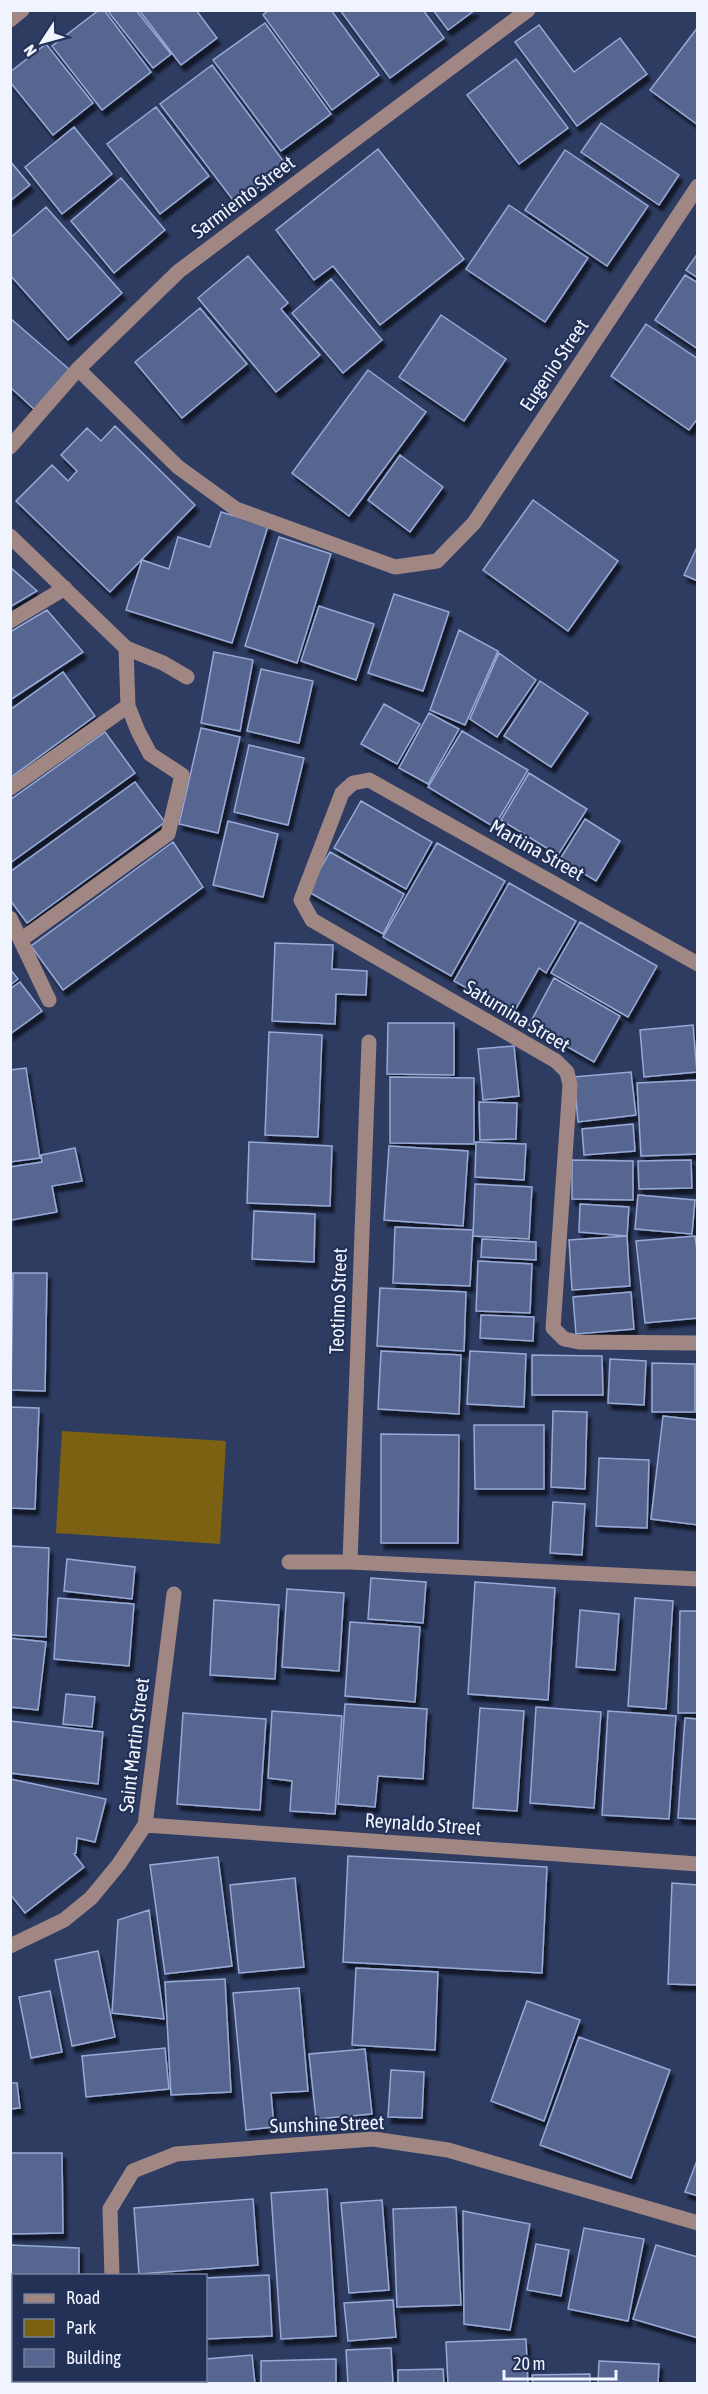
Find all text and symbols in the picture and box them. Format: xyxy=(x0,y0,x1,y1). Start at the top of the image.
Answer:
north arrow xyxy=(12,12,72,72)
text: N xyxy=(20,42,40,60)
street label: Sarmiento Street xyxy=(187,150,299,243)
street label: Eugenio Street xyxy=(514,314,593,415)
street label: Martina Street xyxy=(486,814,589,885)
street label: Saturnina Street xyxy=(460,975,574,1056)
street label: Teotimo Street xyxy=(324,1247,351,1355)
street label: Saint Martin Street xyxy=(114,1676,153,1814)
street label: Reynaldo Street xyxy=(364,1808,482,1839)
street label: Sunshine Street xyxy=(269,2110,385,2137)
legend xyxy=(12,2274,207,2382)
text: Road xyxy=(66,2287,100,2308)
text: Park xyxy=(66,2317,96,2338)
scale bar xyxy=(504,2343,616,2381)
text: Building xyxy=(66,2347,121,2368)
text: 20 m xyxy=(513,2353,545,2374)

